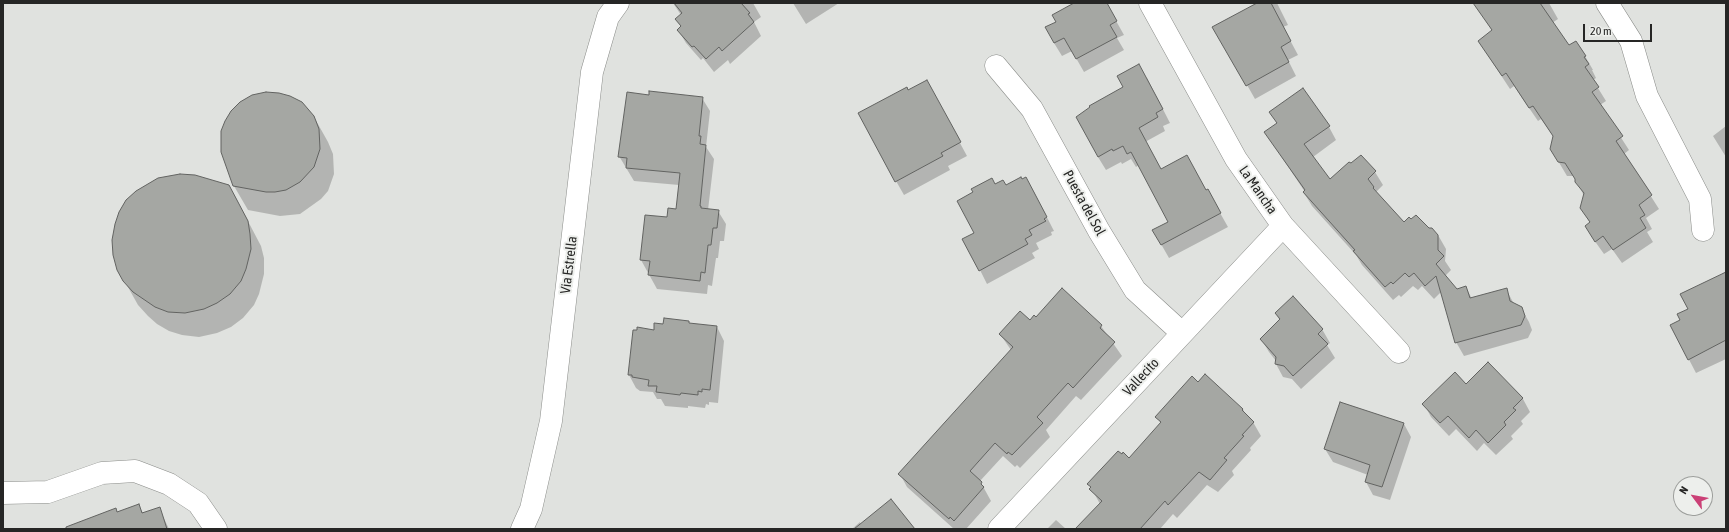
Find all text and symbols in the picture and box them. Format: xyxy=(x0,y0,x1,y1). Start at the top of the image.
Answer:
scale bar xyxy=(1585,16,1654,42)
text: 20 m xyxy=(1590,24,1612,38)
street label: La Mancha xyxy=(1235,163,1281,217)
street label: Puesta del Sol xyxy=(1059,167,1109,239)
street label: Via Estrella xyxy=(557,235,581,295)
street label: Vallecito xyxy=(1119,355,1163,399)
north arrow xyxy=(1673,476,1713,516)
text: N xyxy=(1677,484,1690,496)

